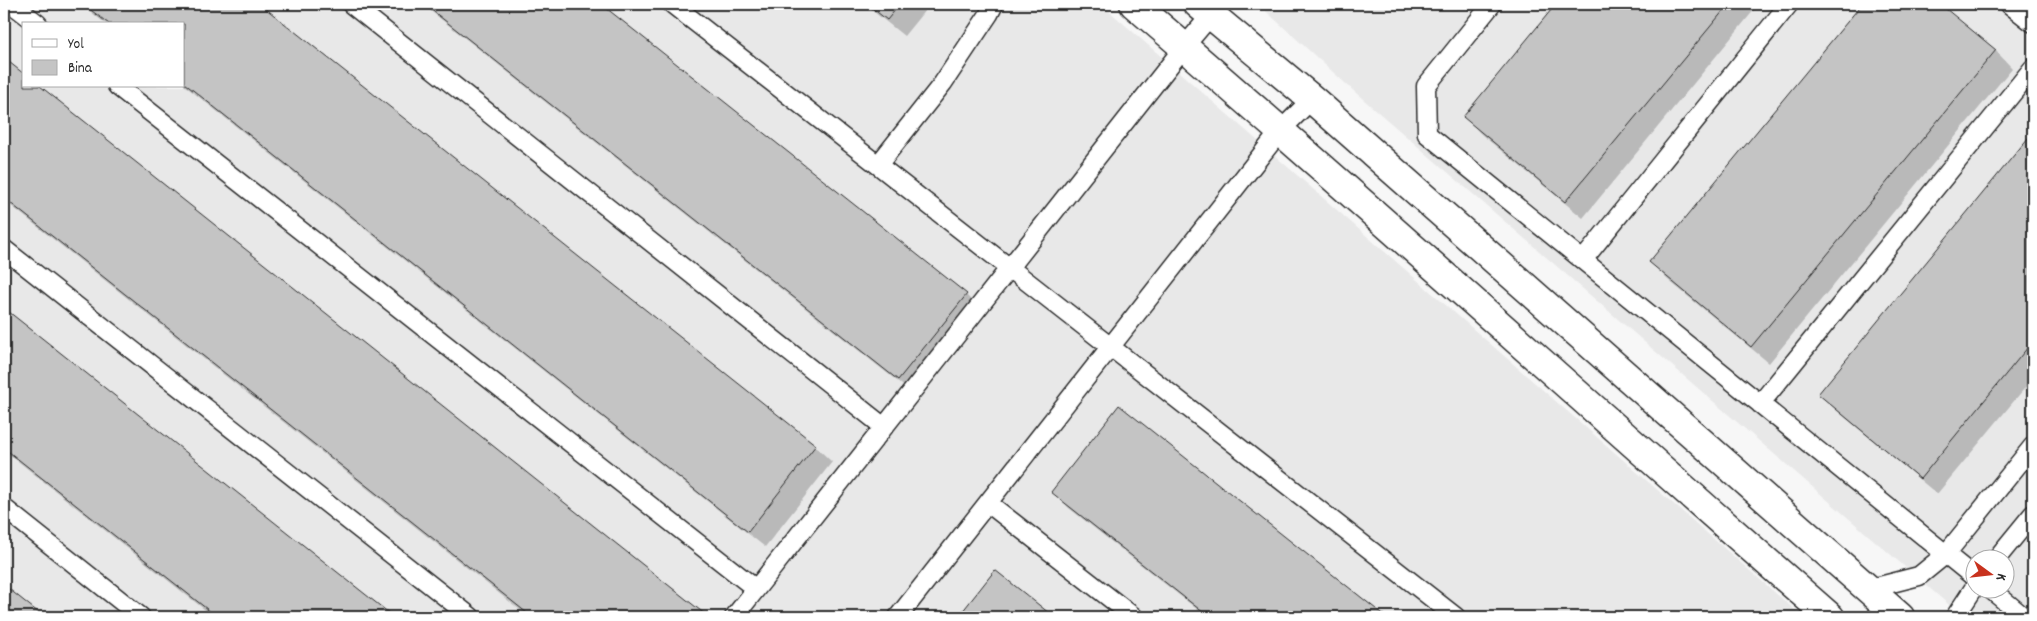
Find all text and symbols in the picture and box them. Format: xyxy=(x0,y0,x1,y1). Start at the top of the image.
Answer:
legend xyxy=(22,22,185,88)
text: Yol xyxy=(68,34,84,56)
text: Bina xyxy=(68,58,93,80)
north arrow xyxy=(1964,548,2014,598)
text: K xyxy=(1990,571,2011,583)

